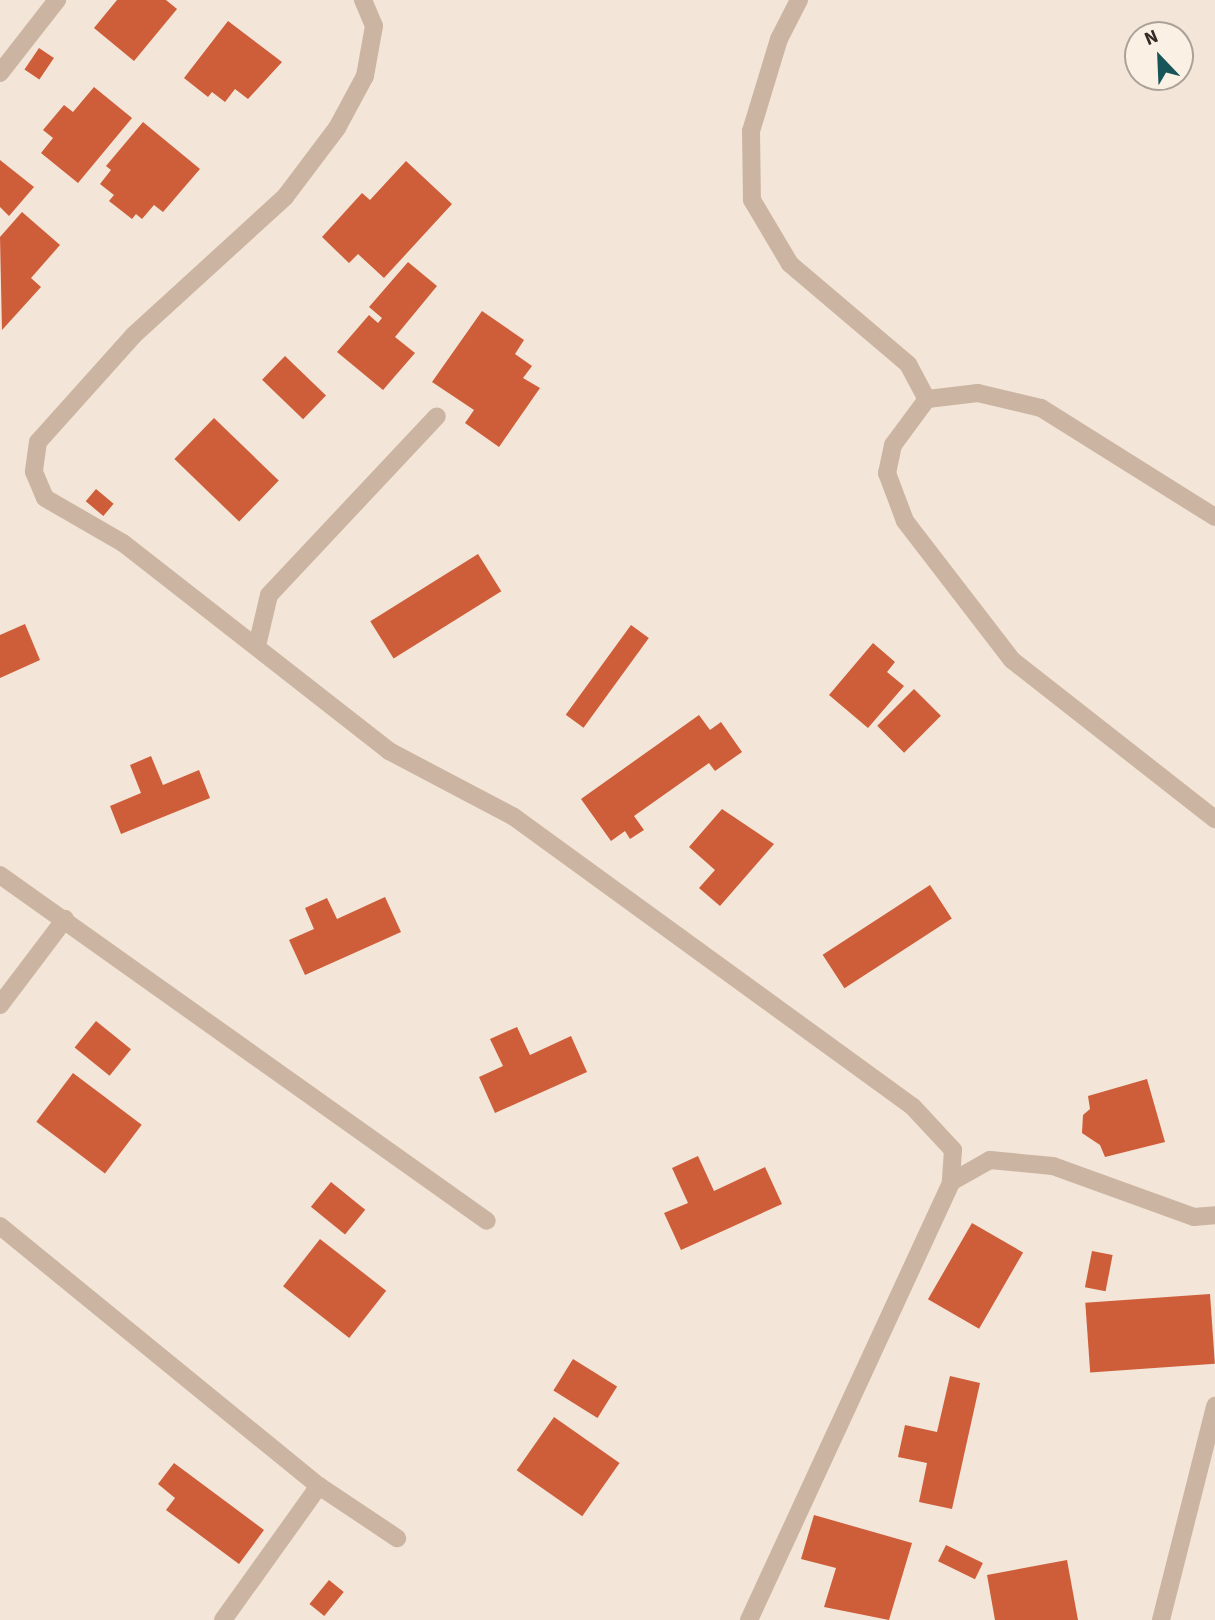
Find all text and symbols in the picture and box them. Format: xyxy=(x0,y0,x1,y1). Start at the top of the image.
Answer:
north arrow xyxy=(1124,21,1194,91)
text: N xyxy=(1140,23,1162,53)

